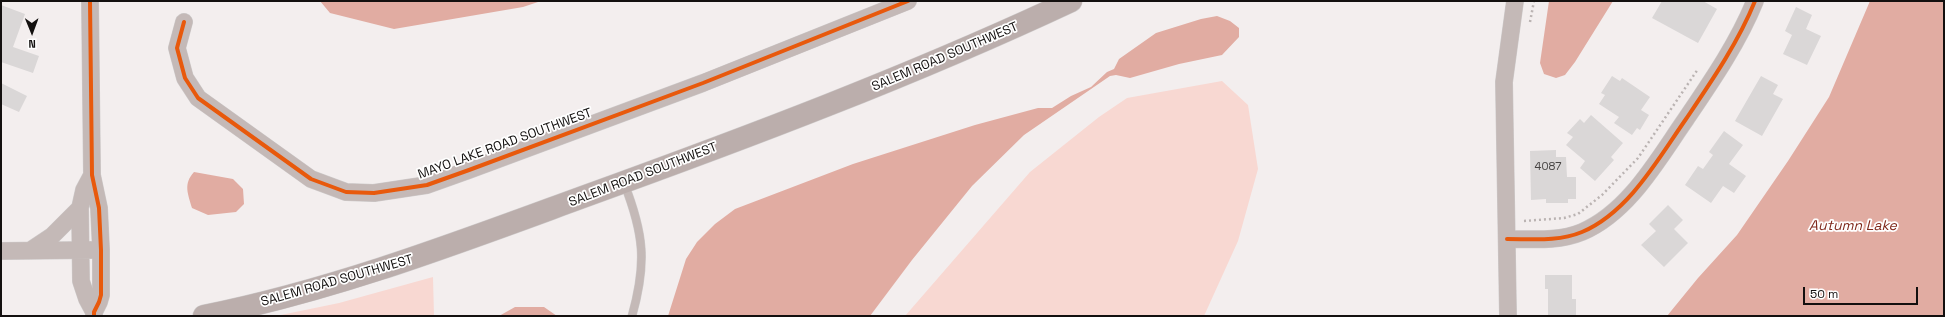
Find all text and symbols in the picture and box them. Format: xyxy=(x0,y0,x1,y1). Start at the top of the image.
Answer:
north arrow xyxy=(12,12,52,52)
street label: SALEM ROAD SOUTHWEST xyxy=(869,19,1021,95)
text: N xyxy=(28,37,36,51)
street label: MAYO LAKE ROAD SOUTHWEST xyxy=(416,105,594,183)
street label: SALEM ROAD SOUTHWEST xyxy=(567,140,719,210)
house number: 4087 xyxy=(1535,160,1561,174)
water label: Autumn Lake xyxy=(1809,218,1897,234)
street label: SALEM ROAD SOUTHWEST xyxy=(259,252,415,310)
scale bar xyxy=(1805,279,1920,305)
text: 50 m xyxy=(1810,286,1838,302)

